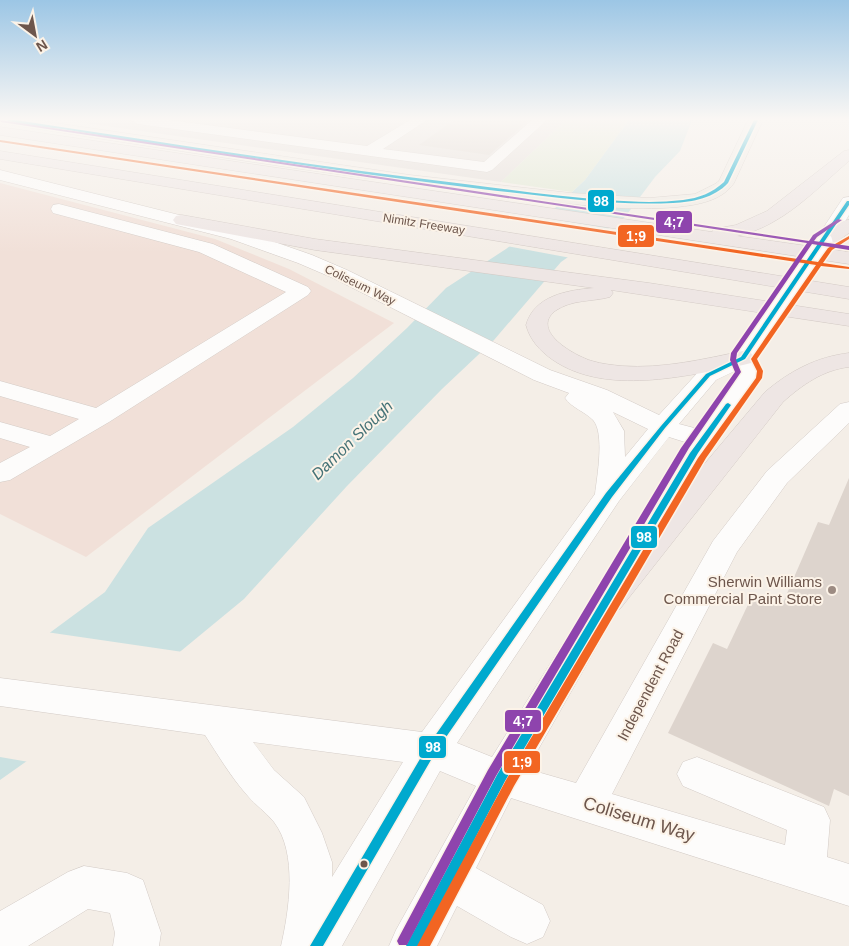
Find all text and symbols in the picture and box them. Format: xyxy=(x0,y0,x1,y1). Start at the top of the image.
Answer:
north arrow xyxy=(10,10,60,60)
text: N xyxy=(33,37,50,55)
line badge: 98 xyxy=(587,189,615,213)
text: 98 xyxy=(593,193,609,209)
line badge: 4;7 xyxy=(655,210,693,234)
street label: Nimitz Freeway xyxy=(382,211,466,237)
text: 4;7 xyxy=(664,214,684,230)
line badge: 1;9 xyxy=(617,224,655,248)
text: 1;9 xyxy=(626,228,646,244)
street label: Coliseum Way xyxy=(322,262,398,308)
water label: Damon Slough xyxy=(308,397,396,483)
line badge: 98 xyxy=(630,525,658,549)
text: 98 xyxy=(636,529,652,545)
place label: Sherwin Williams Commercial Paint Store xyxy=(664,573,822,607)
marker: Sherwin Williams Commercial Paint Store xyxy=(826,584,838,596)
street label: Independent Road xyxy=(614,627,686,743)
line badge: 4;7 xyxy=(504,709,542,733)
text: 4;7 xyxy=(513,713,533,729)
line badge: 98 xyxy=(418,735,447,759)
text: 98 xyxy=(425,739,441,755)
line badge: 1;9 xyxy=(503,750,541,774)
text: 1;9 xyxy=(512,754,532,770)
street label: Coliseum Way xyxy=(581,793,697,845)
unlabelled marker xyxy=(359,859,369,869)

